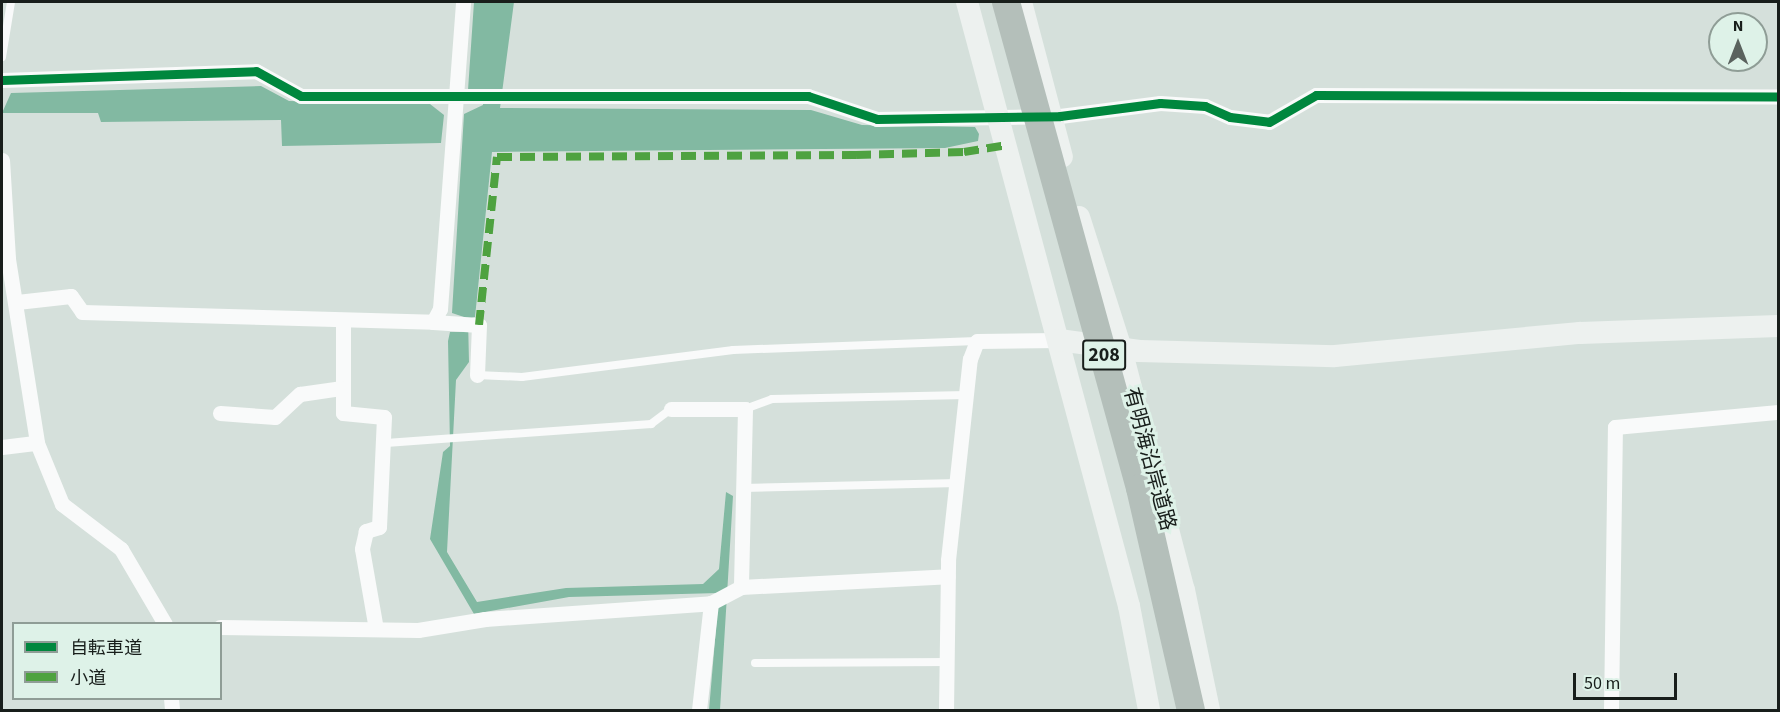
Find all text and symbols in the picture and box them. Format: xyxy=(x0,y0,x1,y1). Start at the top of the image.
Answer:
north arrow xyxy=(1708,12,1768,72)
text: N xyxy=(1733,15,1743,37)
road number: 208 xyxy=(1082,338,1126,372)
street label: 有明海沿岸道路 xyxy=(1119,385,1181,533)
legend xyxy=(12,622,222,700)
text: 自転車道 xyxy=(70,636,142,661)
scale bar xyxy=(1576,661,1680,699)
text: 小道 xyxy=(70,666,106,691)
text: 50 m xyxy=(1584,671,1620,696)

